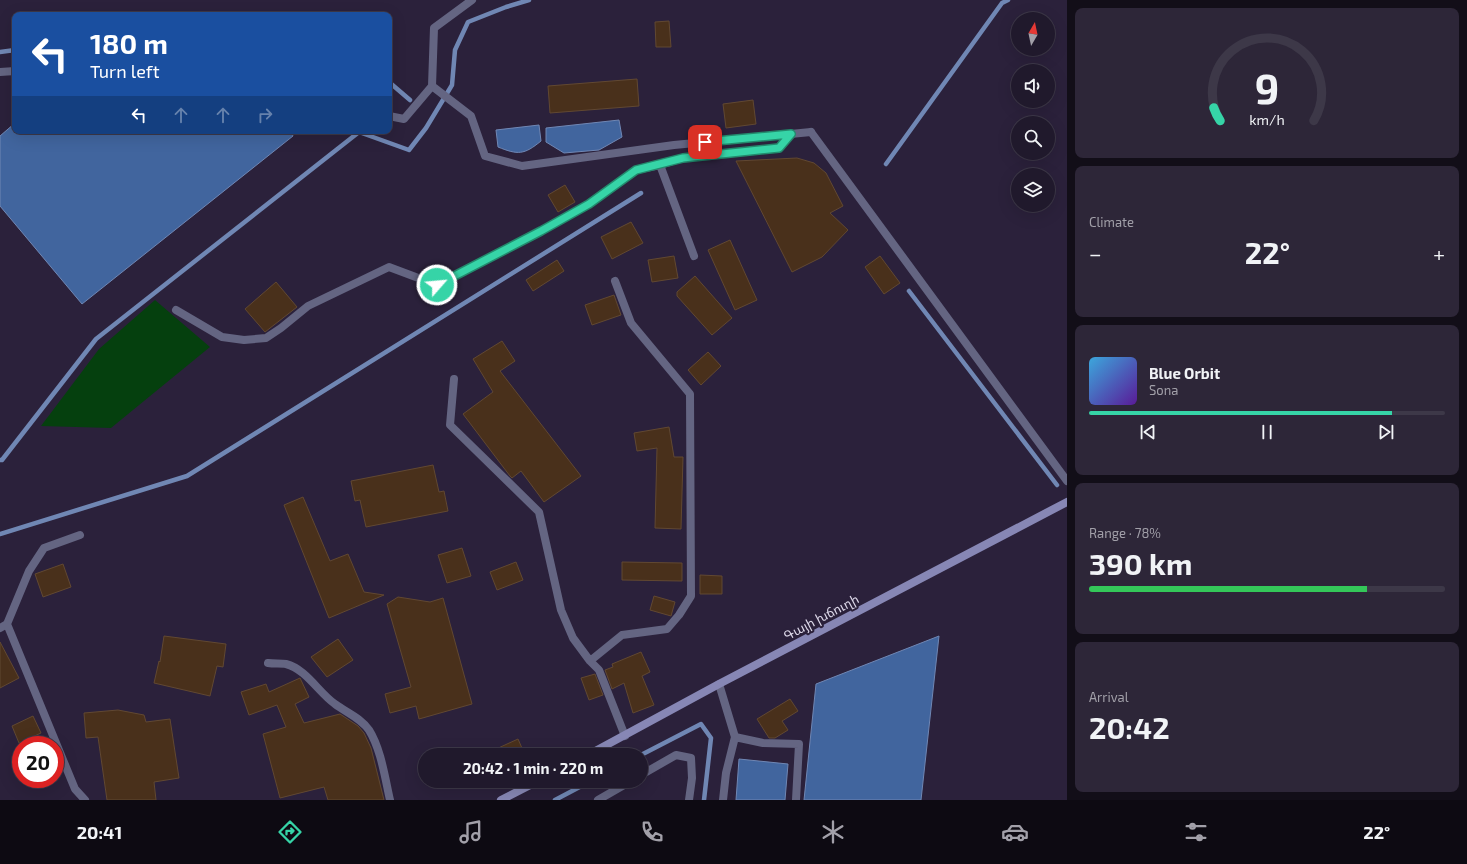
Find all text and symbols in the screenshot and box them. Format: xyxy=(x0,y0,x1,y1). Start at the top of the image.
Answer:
north arrow xyxy=(1011,12,1055,56)
map controls xyxy=(1011,12,1055,212)
text: 180 m xyxy=(90,26,168,60)
icon: left xyxy=(24,28,76,80)
text: Turn left xyxy=(90,60,160,82)
text: 9 xyxy=(1255,62,1279,112)
button: sound xyxy=(1011,64,1055,108)
icon: left xyxy=(128,104,150,126)
icon: ahead xyxy=(170,104,192,126)
icon: ahead xyxy=(212,104,234,126)
icon: right xyxy=(254,104,276,126)
text: km/h xyxy=(1249,111,1285,128)
button: search xyxy=(1011,116,1055,160)
pin xyxy=(688,125,722,159)
icon: arrive xyxy=(694,131,716,153)
button: layers xyxy=(1011,168,1055,212)
text: Climate xyxy=(1089,214,1134,230)
text: 22° xyxy=(1245,234,1290,270)
text: − xyxy=(1089,240,1102,266)
text: + xyxy=(1433,240,1445,266)
position arrow xyxy=(416,264,458,306)
text: Blue Orbit xyxy=(1149,364,1220,382)
text: Sona xyxy=(1149,382,1178,398)
icon: previous xyxy=(1137,421,1159,443)
icon: pause xyxy=(1256,421,1278,443)
icon: next xyxy=(1375,421,1397,443)
text: Range · 78% xyxy=(1089,525,1161,541)
text: 390 km xyxy=(1089,545,1192,581)
street label: Գայի խճուղի xyxy=(781,590,861,644)
text: Arrival xyxy=(1089,689,1129,705)
text: 20:42 xyxy=(1089,709,1170,745)
speed limit sign: 20 xyxy=(12,736,64,788)
text: 20:42 · 1 min · 220 m xyxy=(463,759,603,777)
icon: directions xyxy=(276,818,304,846)
icon: music xyxy=(457,818,485,846)
icon: phone xyxy=(638,818,666,846)
icon: climate xyxy=(819,818,847,846)
icon: car xyxy=(1001,818,1029,846)
icon: filters xyxy=(1182,818,1210,846)
text: 20:41 xyxy=(77,821,122,843)
text: 22° xyxy=(1363,821,1390,843)

